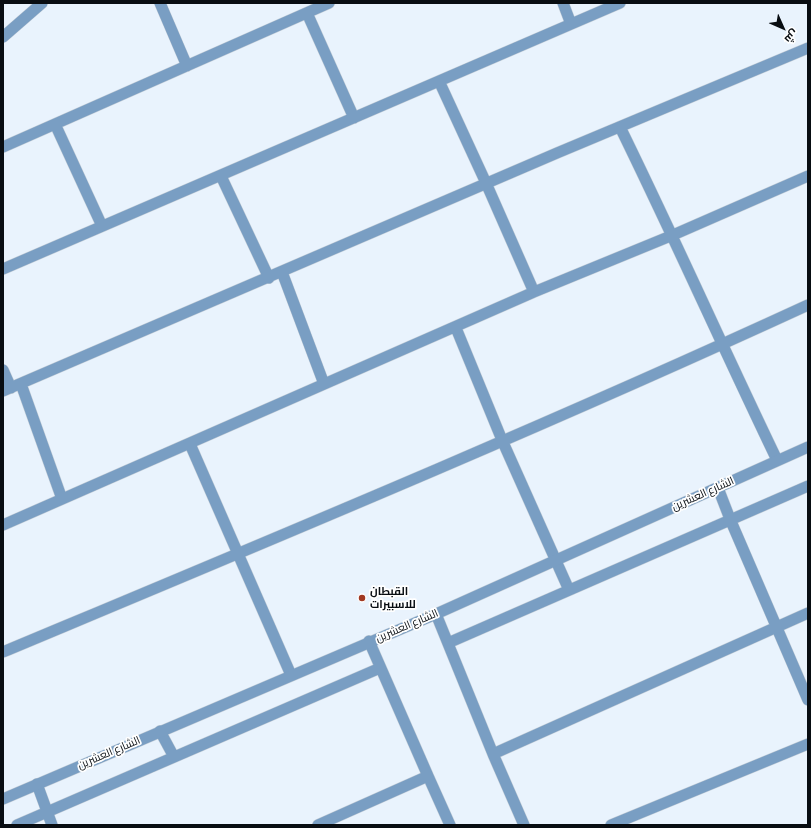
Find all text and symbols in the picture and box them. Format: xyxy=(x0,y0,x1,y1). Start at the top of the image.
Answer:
north arrow xyxy=(763,8,803,48)
text: ش xyxy=(782,27,802,47)
street label: الشارع العشرين xyxy=(670,474,736,514)
place label: القبطان للاسبيرات xyxy=(370,585,416,611)
marker: القبطان للاسبيرات xyxy=(357,593,367,603)
street label: الشارع العشرين xyxy=(374,607,440,645)
street label: الشارع العشرين xyxy=(76,734,142,772)

